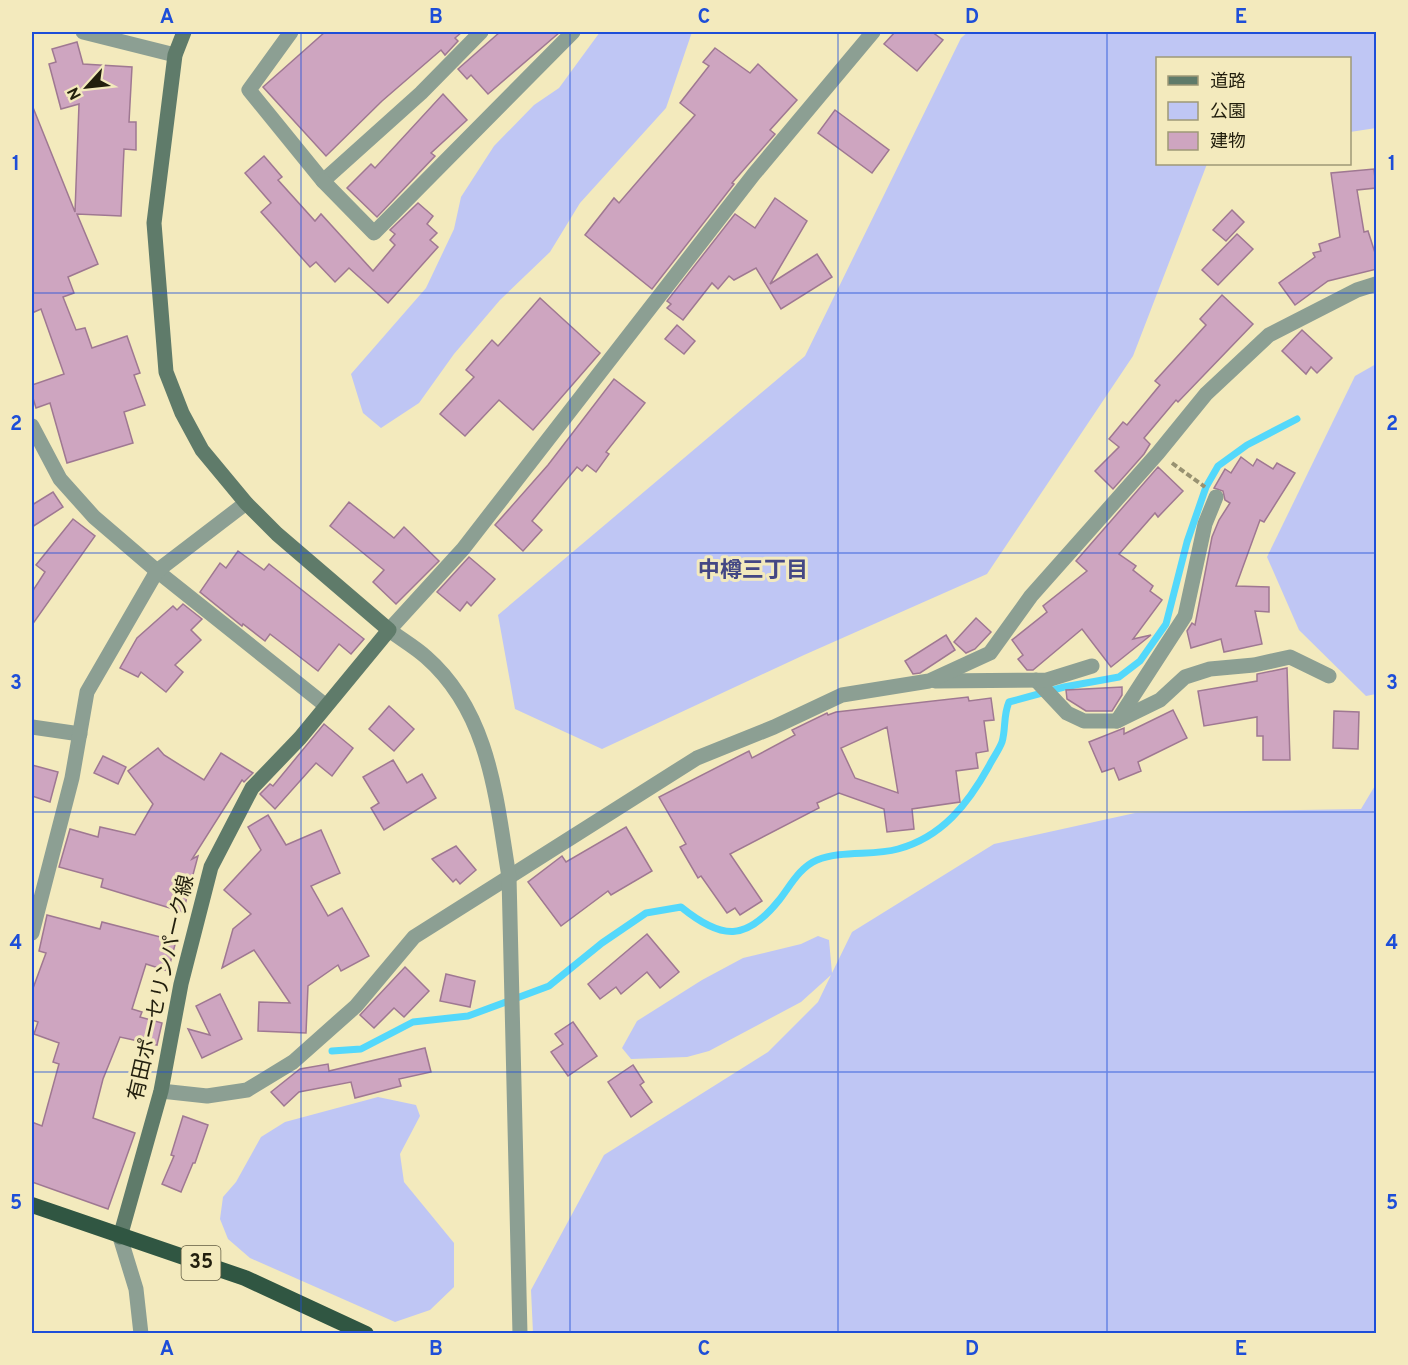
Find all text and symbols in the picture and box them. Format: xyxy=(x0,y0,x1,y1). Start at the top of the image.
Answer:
text: A xyxy=(160,5,174,31)
text: B xyxy=(429,5,443,31)
text: C xyxy=(698,5,710,31)
text: D xyxy=(965,5,979,31)
text: E xyxy=(1235,5,1247,31)
north arrow xyxy=(57,57,117,117)
legend xyxy=(1156,57,1351,165)
text: 道路 xyxy=(1210,71,1246,94)
text: N xyxy=(64,83,87,103)
text: 公園 xyxy=(1210,101,1246,124)
text: 建物 xyxy=(1210,131,1246,154)
text: 1 xyxy=(12,152,20,178)
text: 1 xyxy=(1388,152,1396,178)
text: 2 xyxy=(10,412,22,438)
text: 2 xyxy=(1386,412,1398,438)
district label: 中樽三丁目 xyxy=(698,558,808,585)
text: 3 xyxy=(10,671,22,697)
text: 3 xyxy=(1386,671,1398,697)
street label: 有田ポーセリンパーク線 xyxy=(123,872,201,1104)
text: 4 xyxy=(10,931,22,957)
text: 4 xyxy=(1386,931,1398,957)
text: 5 xyxy=(10,1191,22,1217)
text: 5 xyxy=(1386,1191,1398,1217)
road number: 35 xyxy=(182,1246,220,1280)
text: A xyxy=(160,1337,174,1363)
text: B xyxy=(429,1337,443,1363)
text: C xyxy=(698,1337,710,1363)
text: D xyxy=(965,1337,979,1363)
text: E xyxy=(1235,1337,1247,1363)

